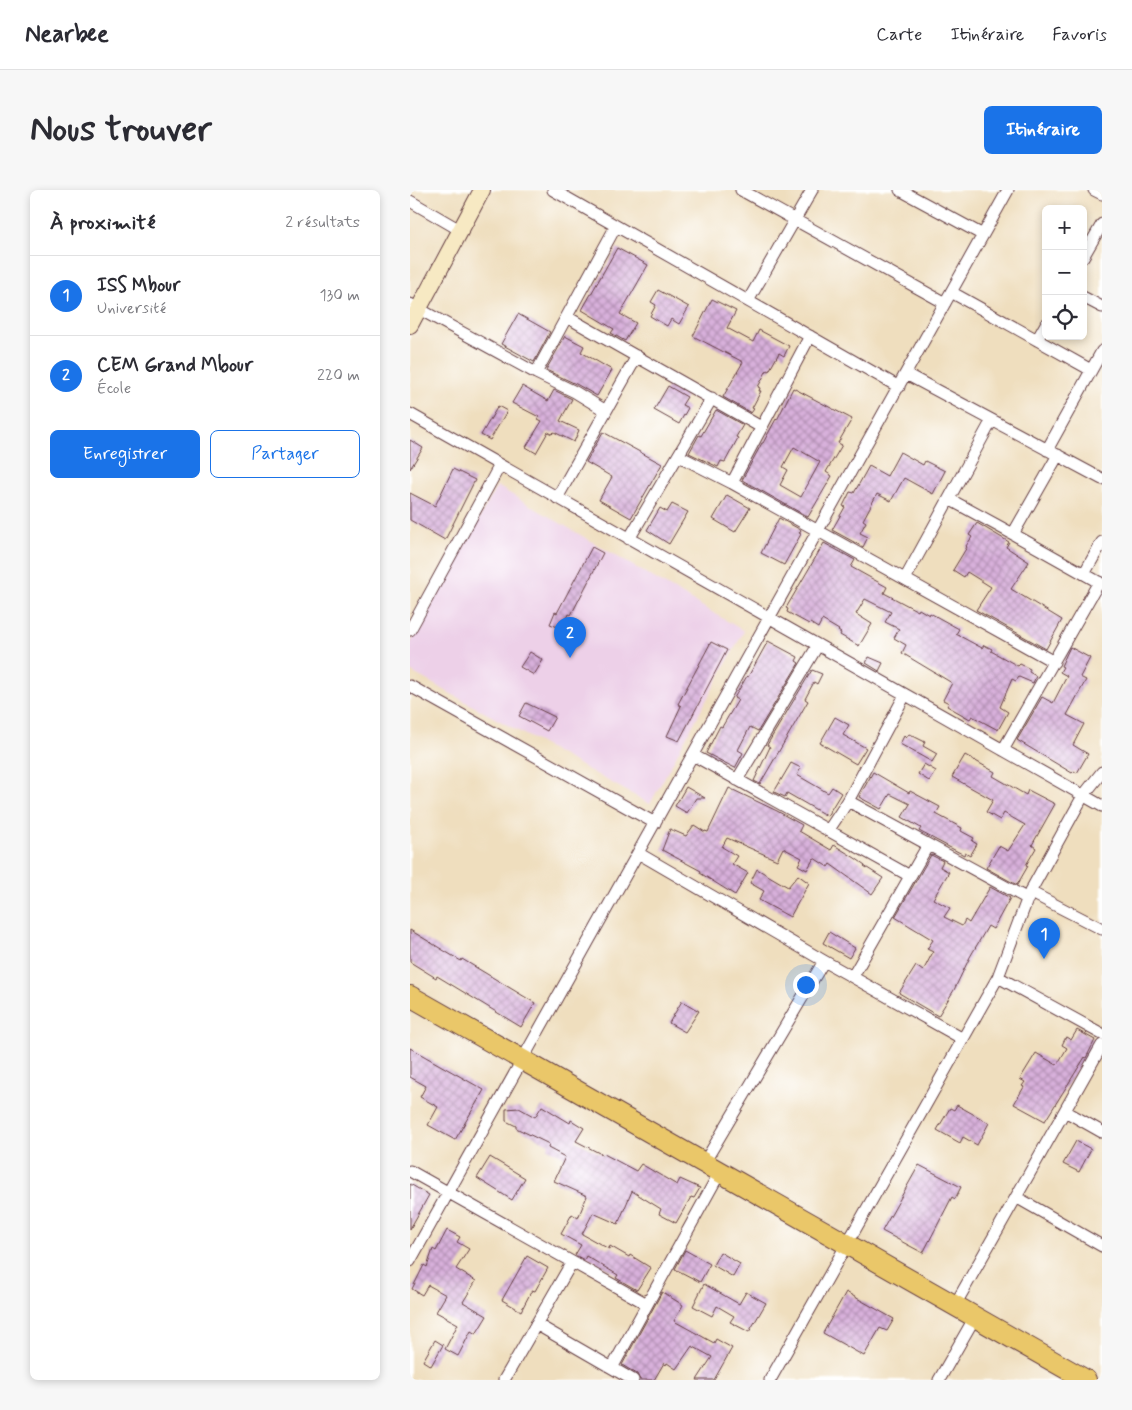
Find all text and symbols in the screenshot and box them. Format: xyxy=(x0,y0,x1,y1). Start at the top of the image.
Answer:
text: Nearbee xyxy=(25,19,109,50)
text: Carte xyxy=(876,23,922,47)
text: Itinéraire xyxy=(950,23,1024,47)
text: Favoris xyxy=(1052,23,1107,47)
button: Itinéraire xyxy=(984,106,1102,154)
text: Nous trouver xyxy=(30,107,212,153)
map controls xyxy=(1042,205,1087,340)
button: + xyxy=(1042,205,1087,250)
text: À proximité xyxy=(50,209,156,237)
text: 2 résultats xyxy=(285,212,360,233)
button: − xyxy=(1042,250,1087,295)
text: ISS Mbour xyxy=(97,273,180,298)
text: 1 xyxy=(62,285,70,306)
text: 130 m xyxy=(319,285,360,306)
button: locate xyxy=(1042,295,1087,340)
text: Université xyxy=(97,298,166,319)
text: CEM Grand Mbour xyxy=(97,353,253,378)
text: 2 xyxy=(62,365,70,386)
text: 220 m xyxy=(317,365,360,386)
text: École xyxy=(97,378,131,399)
button: Enregistrer xyxy=(50,430,200,478)
button: Partager xyxy=(210,430,360,478)
pin: 2 xyxy=(554,617,586,658)
pin: 1 xyxy=(1028,918,1060,959)
your location xyxy=(793,972,819,998)

